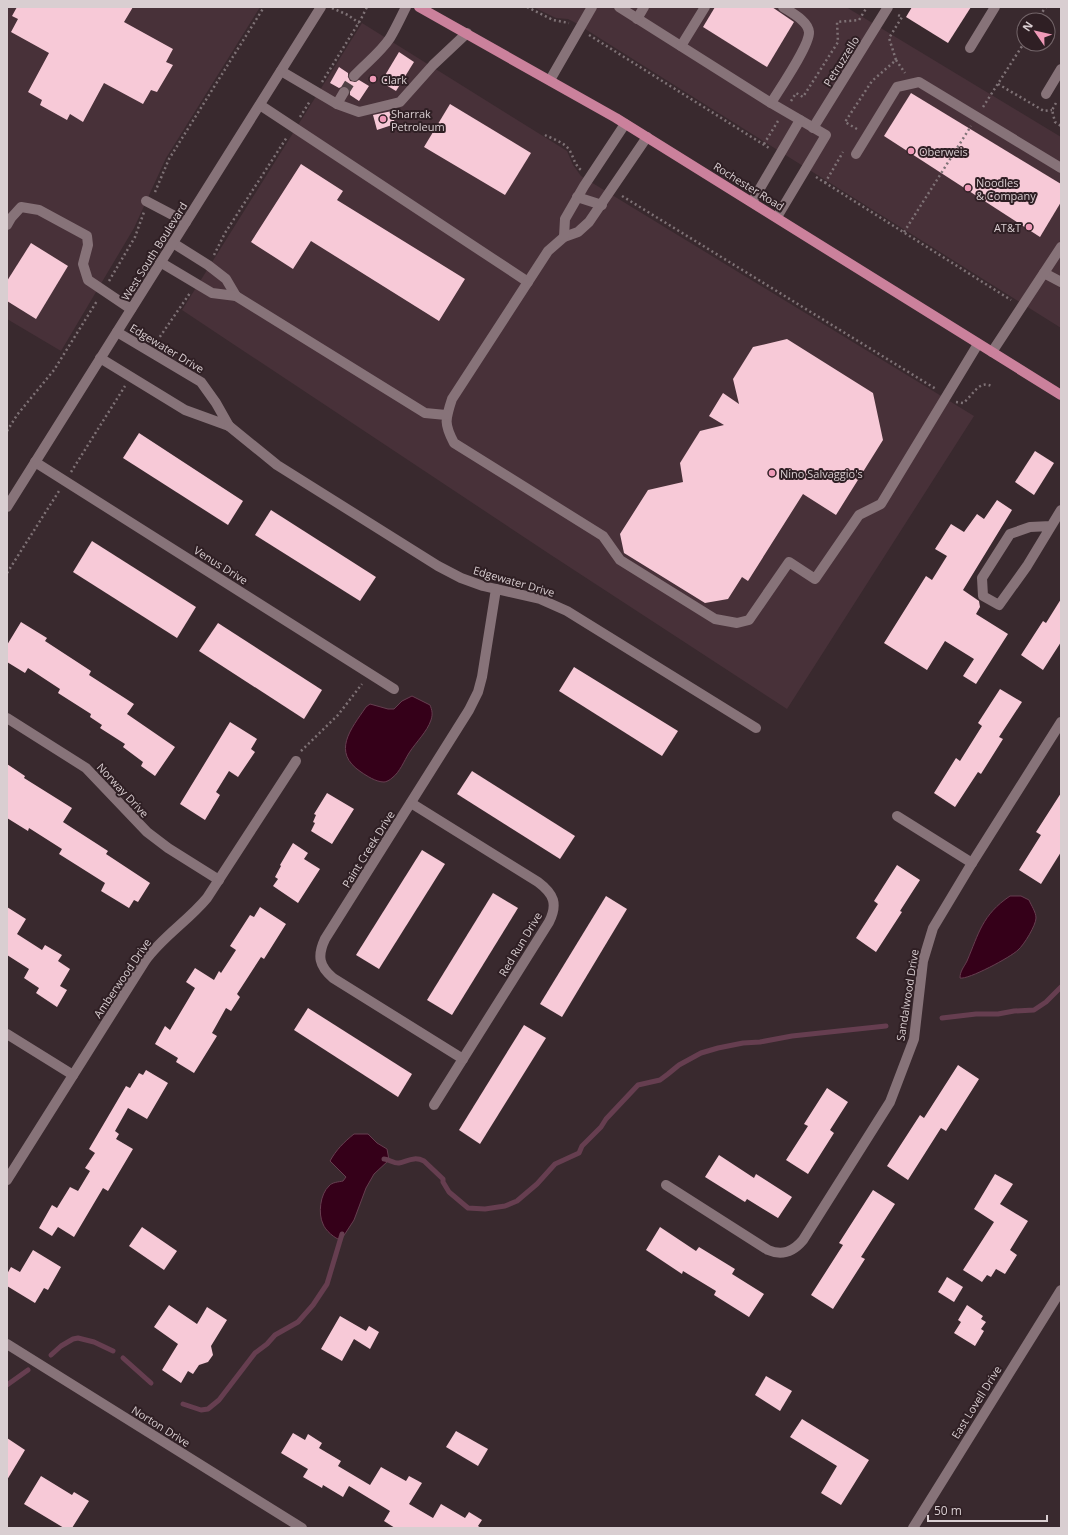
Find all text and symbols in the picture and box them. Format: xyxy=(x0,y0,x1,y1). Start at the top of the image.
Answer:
north arrow xyxy=(1016,12,1056,52)
text: N xyxy=(1019,18,1036,34)
street label: Petruzzello xyxy=(820,33,863,89)
place label: Clark xyxy=(381,72,407,87)
marker: Clark xyxy=(368,74,378,84)
place label: Sharrak Petroleum xyxy=(391,106,445,134)
marker: Sharrak Petroleum xyxy=(378,114,388,124)
place label: Oberweis xyxy=(919,144,968,159)
marker: Oberweis xyxy=(906,146,916,156)
street label: Rochester Road xyxy=(711,158,787,214)
place label: Noodles & Company xyxy=(976,175,1036,203)
marker: Noodles & Company xyxy=(963,183,973,193)
street label: West South Boulevard xyxy=(118,199,190,303)
place label: AT&T xyxy=(994,220,1021,235)
marker: AT&T xyxy=(1024,222,1034,232)
street label: Edgewater Drive xyxy=(127,320,207,376)
place label: Nino Salvaggio's xyxy=(780,466,863,481)
marker: Nino Salvaggio's xyxy=(767,468,777,478)
street label: Venus Drive xyxy=(191,542,251,588)
street label: Edgewater Drive xyxy=(472,562,556,600)
street label: Norway Drive xyxy=(94,760,152,820)
street label: Paint Creek Drive xyxy=(338,808,398,890)
street label: Red Run Drive xyxy=(495,909,545,979)
street label: Amberwood Drive xyxy=(90,935,154,1021)
street label: Sandalwood Drive xyxy=(892,948,922,1042)
street label: East Lovell Drive xyxy=(947,1363,1005,1441)
street label: Norton Drive xyxy=(129,1402,193,1450)
scale bar xyxy=(928,1497,1047,1523)
text: 50 m xyxy=(934,1502,962,1519)

